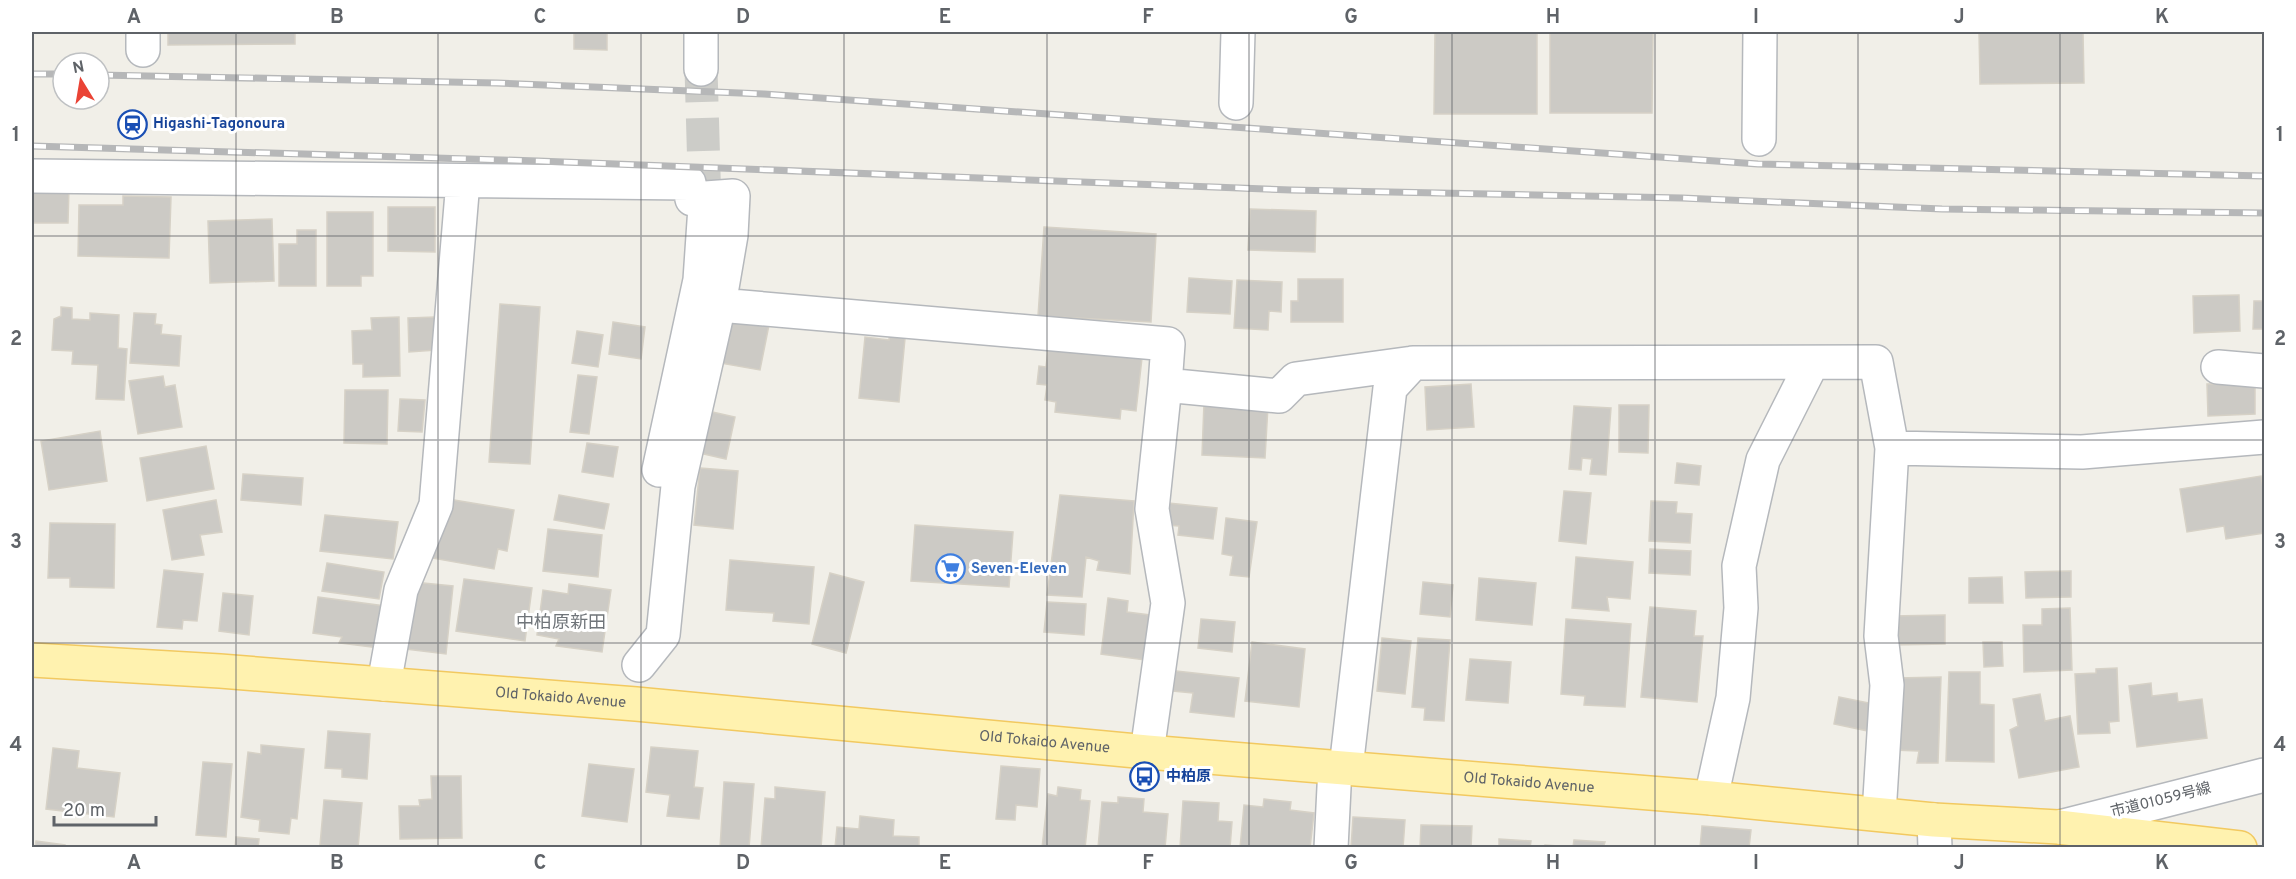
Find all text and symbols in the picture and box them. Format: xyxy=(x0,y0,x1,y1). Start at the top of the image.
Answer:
text: A xyxy=(127,5,141,31)
text: B xyxy=(330,5,344,31)
text: C xyxy=(534,5,546,31)
text: D xyxy=(736,5,750,31)
text: E xyxy=(939,5,951,31)
text: F xyxy=(1142,5,1154,31)
text: G xyxy=(1344,5,1358,31)
text: H xyxy=(1546,5,1560,31)
text: I xyxy=(1753,5,1759,31)
text: J xyxy=(1953,5,1965,31)
text: K xyxy=(2155,5,2169,31)
north arrow xyxy=(51,51,111,111)
text: N xyxy=(71,57,86,79)
station icon: Higashi-Tagonoura xyxy=(116,108,148,140)
place label: Higashi-Tagonoura xyxy=(153,115,285,134)
text: 1 xyxy=(12,123,20,149)
text: 1 xyxy=(2276,123,2284,149)
text: 2 xyxy=(10,327,22,353)
text: 2 xyxy=(2274,327,2286,353)
text: 3 xyxy=(10,530,22,556)
text: 3 xyxy=(2274,530,2286,556)
supermarket icon: Seven-Eleven xyxy=(934,553,966,585)
place label: Seven-Eleven xyxy=(971,560,1067,579)
district label: 中柏原新田 xyxy=(516,612,606,635)
street label: Old Tokaido Avenue xyxy=(494,683,627,713)
street label: Old Tokaido Avenue xyxy=(978,727,1111,758)
text: 4 xyxy=(10,733,22,759)
text: 4 xyxy=(2274,733,2286,759)
bus stop icon: 中柏原 xyxy=(1129,761,1161,793)
place label: 中柏原 xyxy=(1166,768,1211,787)
street label: Old Tokaido Avenue xyxy=(1463,768,1595,798)
street label: 市道01059号線 xyxy=(2109,779,2213,823)
scale bar xyxy=(54,789,156,827)
text: 20 m xyxy=(63,800,105,823)
text: A xyxy=(127,851,141,877)
text: B xyxy=(330,851,344,877)
text: C xyxy=(534,851,546,877)
text: D xyxy=(736,851,750,877)
text: E xyxy=(939,851,951,877)
text: F xyxy=(1142,851,1154,877)
text: G xyxy=(1344,851,1358,877)
text: H xyxy=(1546,851,1560,877)
text: I xyxy=(1753,851,1759,877)
text: J xyxy=(1953,851,1965,877)
text: K xyxy=(2155,851,2169,877)

